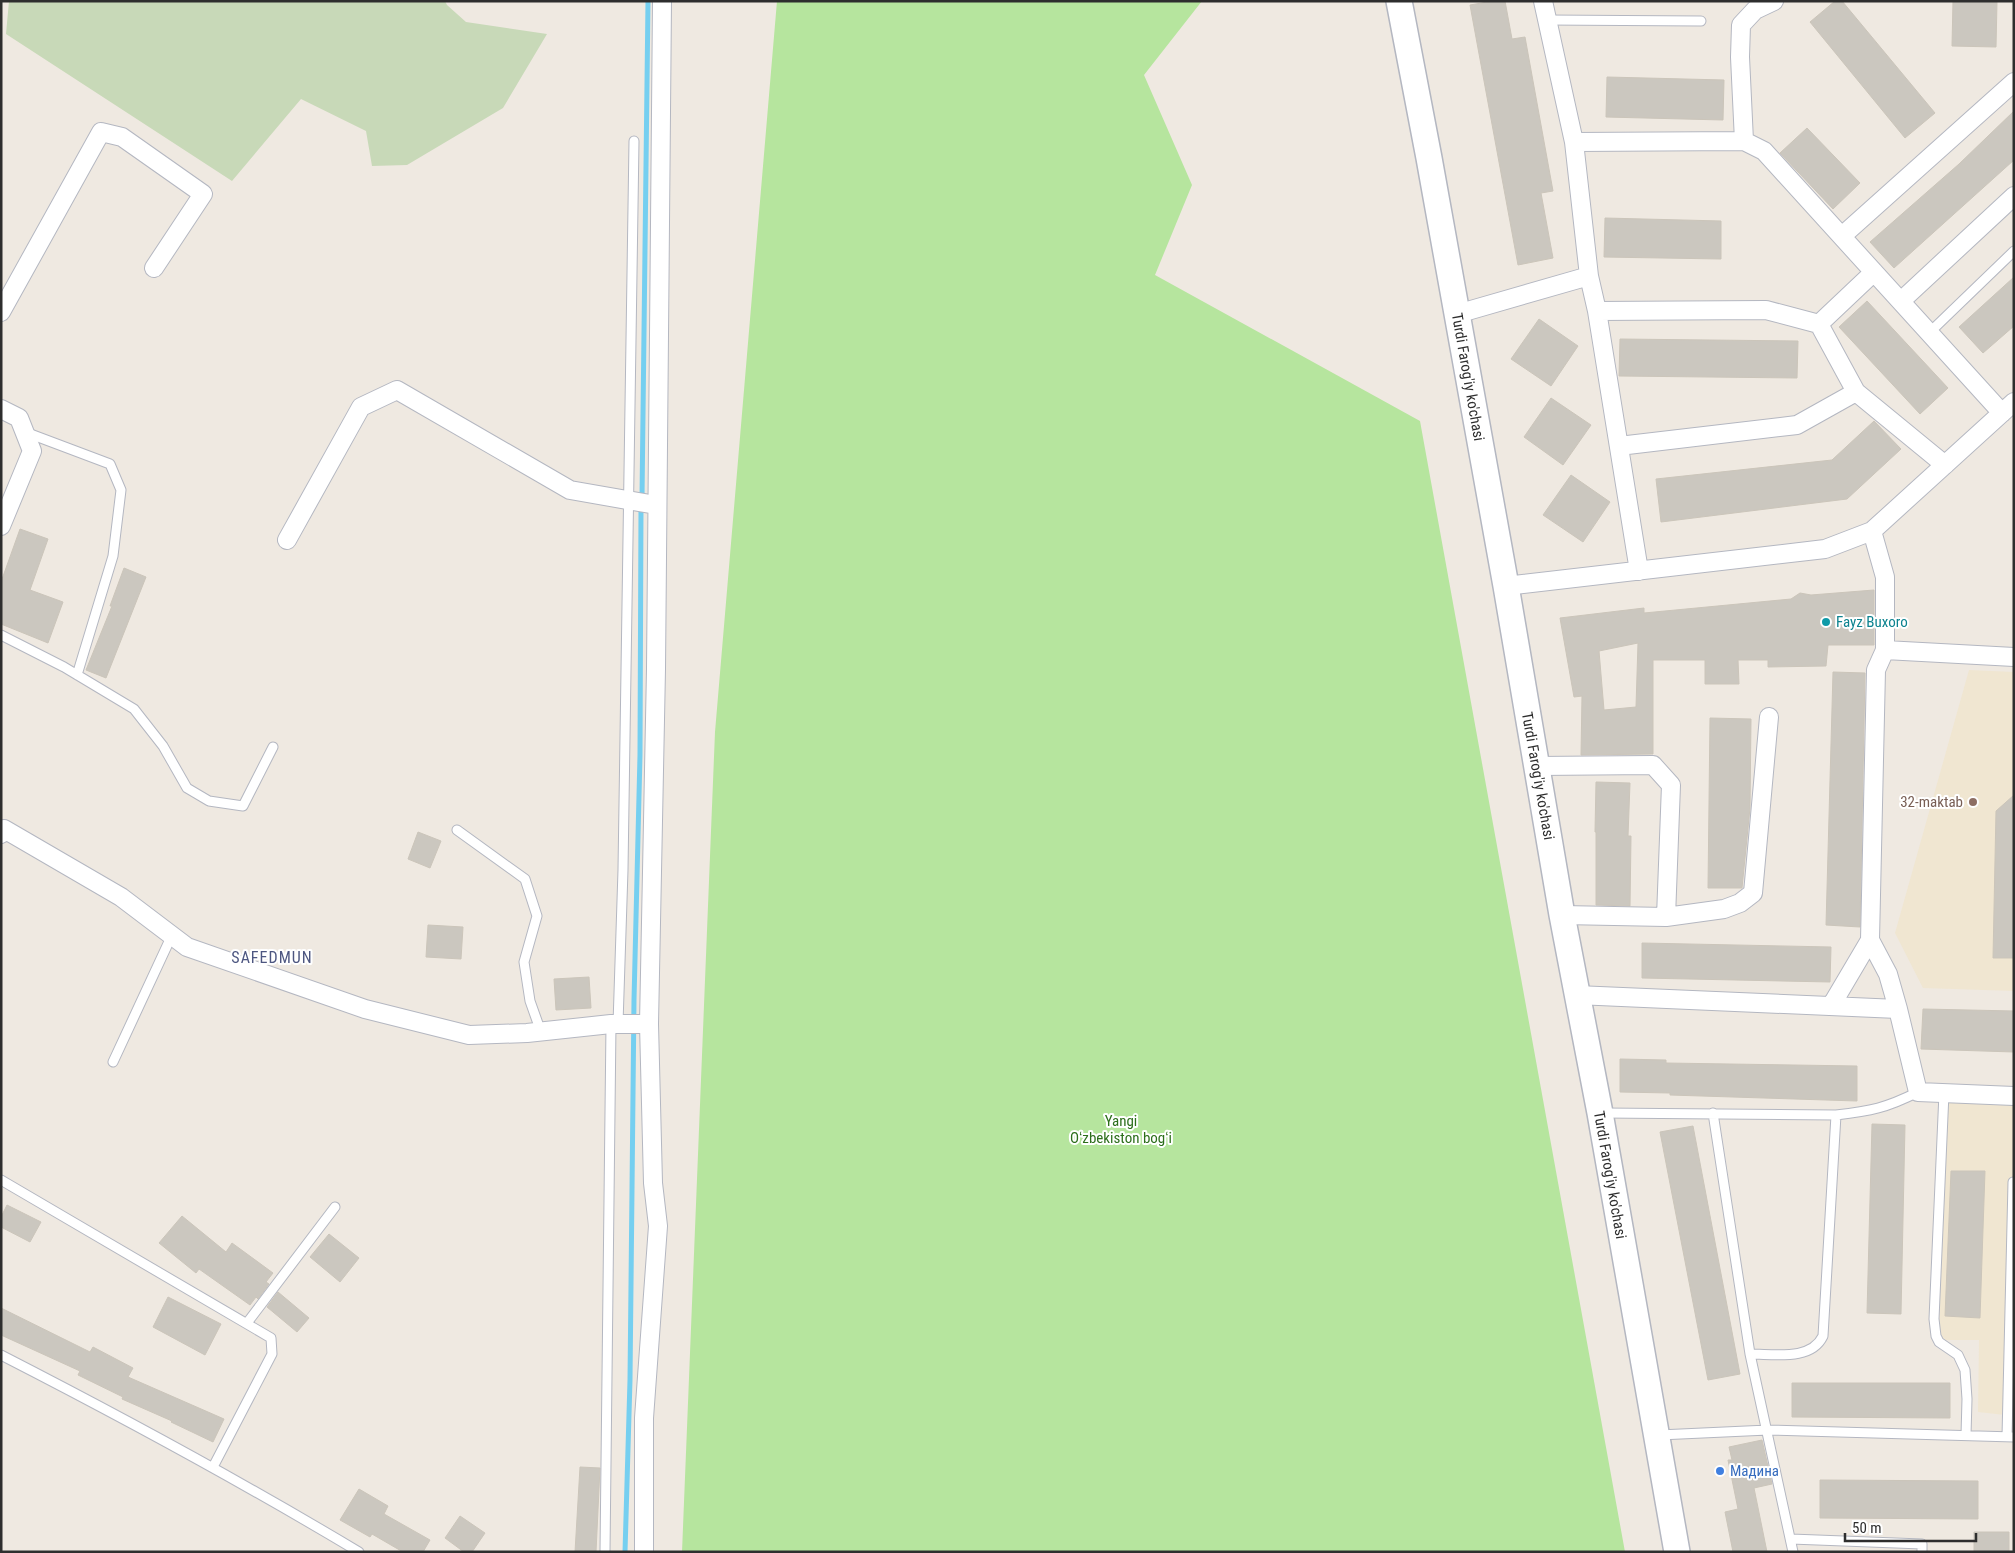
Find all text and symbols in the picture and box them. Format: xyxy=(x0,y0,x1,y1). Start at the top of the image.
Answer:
street label: Turdi Farog'iy ko'chasi xyxy=(1448,312,1488,442)
place label: Fayz Buxoro xyxy=(1836,613,1908,631)
marker: Fayz Buxoro xyxy=(1820,616,1832,628)
street label: Turdi Farog'iy ko'chasi xyxy=(1518,711,1558,841)
place label: 32-maktab xyxy=(1900,793,1963,811)
marker: 32-maktab xyxy=(1967,796,1979,808)
district label: SAFEDMUN xyxy=(231,948,313,967)
street label: Turdi Farog'iy ko'chasi xyxy=(1590,1110,1630,1240)
park label: Yangi Oʻzbekiston bogʻi xyxy=(1070,1112,1172,1147)
place label: Мадина xyxy=(1730,1462,1779,1480)
marker: Мадина xyxy=(1714,1465,1726,1477)
scale bar xyxy=(1845,1510,1976,1542)
text: 50 m xyxy=(1852,1519,1882,1537)

